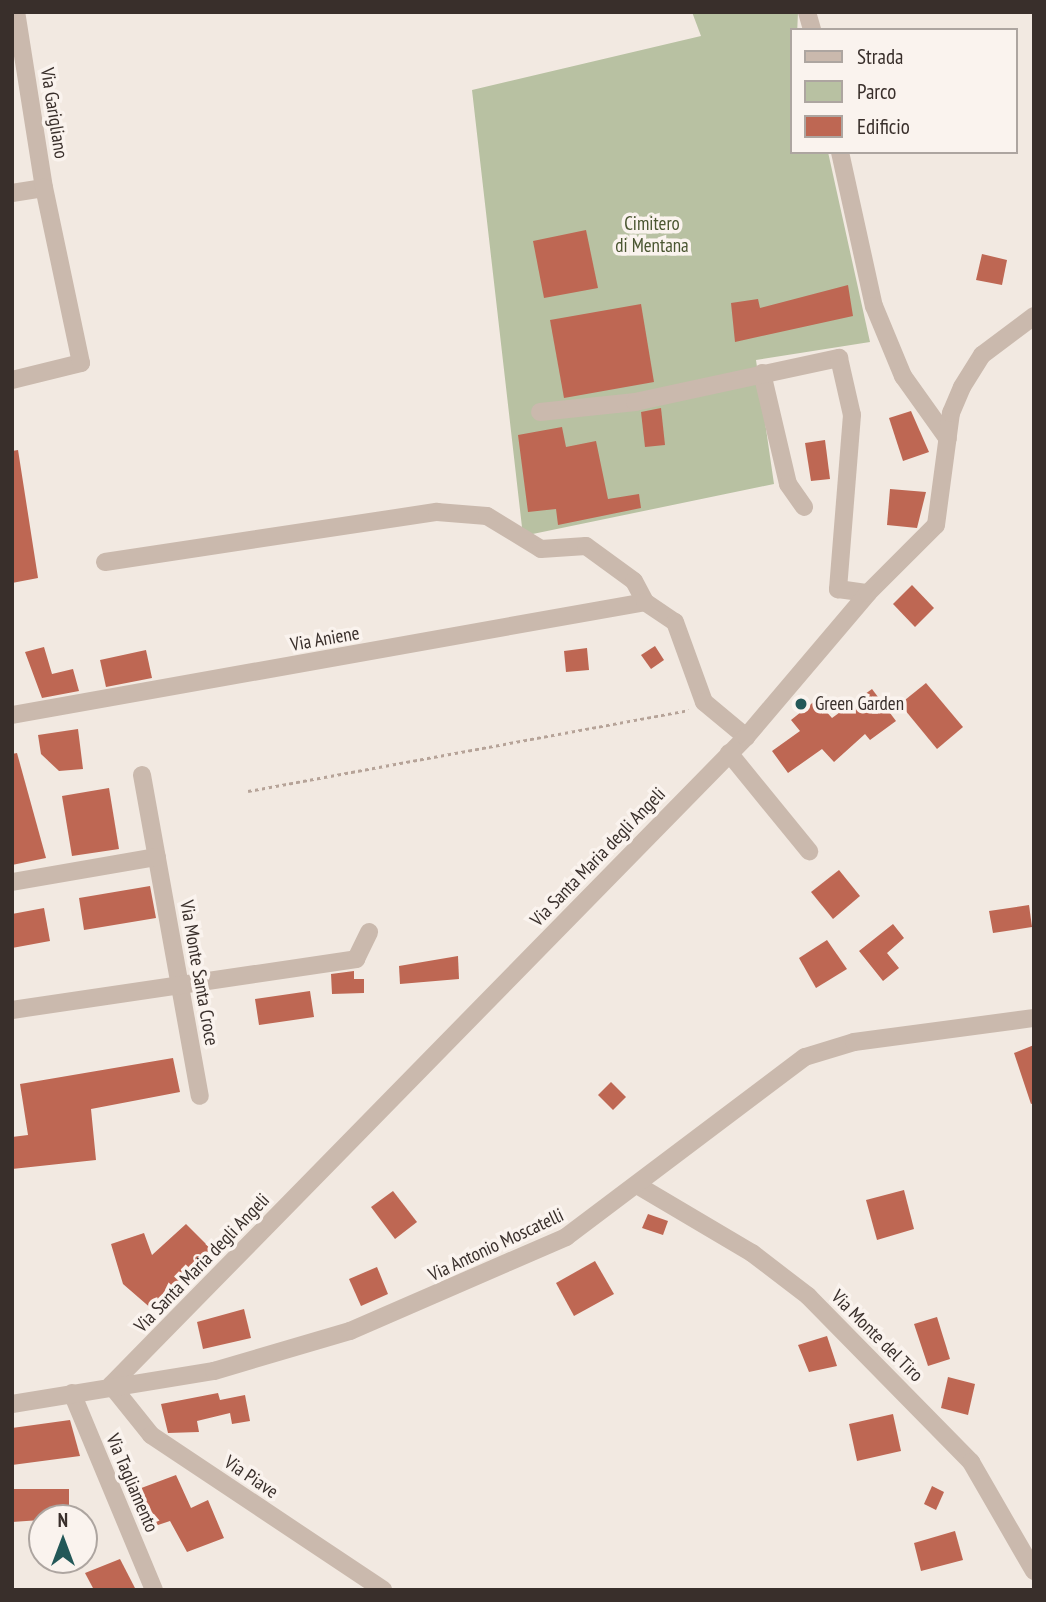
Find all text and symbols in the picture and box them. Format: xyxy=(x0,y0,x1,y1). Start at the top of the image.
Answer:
legend xyxy=(790,28,1018,154)
text: Strada xyxy=(857,43,903,70)
street label: Via Garigliano xyxy=(36,66,72,160)
text: Parco xyxy=(857,78,896,105)
text: Edificio xyxy=(857,113,910,140)
park label: Cimitero di Mentana xyxy=(615,213,689,257)
street label: Via Aniene xyxy=(289,622,361,656)
place label: Green Garden xyxy=(815,693,904,715)
marker: Green Garden xyxy=(793,696,809,712)
street label: Via Santa Maria degli Angeli xyxy=(526,783,670,931)
street label: Via Monte Santa Croce xyxy=(175,899,223,1047)
street label: Via Santa Maria degli Angeli xyxy=(130,1189,274,1337)
street label: Via Antonio Moscatelli xyxy=(425,1204,567,1286)
street label: Via Monte del Tiro xyxy=(826,1285,928,1387)
street label: Via Tagliamento xyxy=(101,1430,163,1536)
street label: Via Piave xyxy=(220,1451,282,1503)
north arrow xyxy=(28,1504,98,1574)
text: N xyxy=(58,1508,68,1532)

